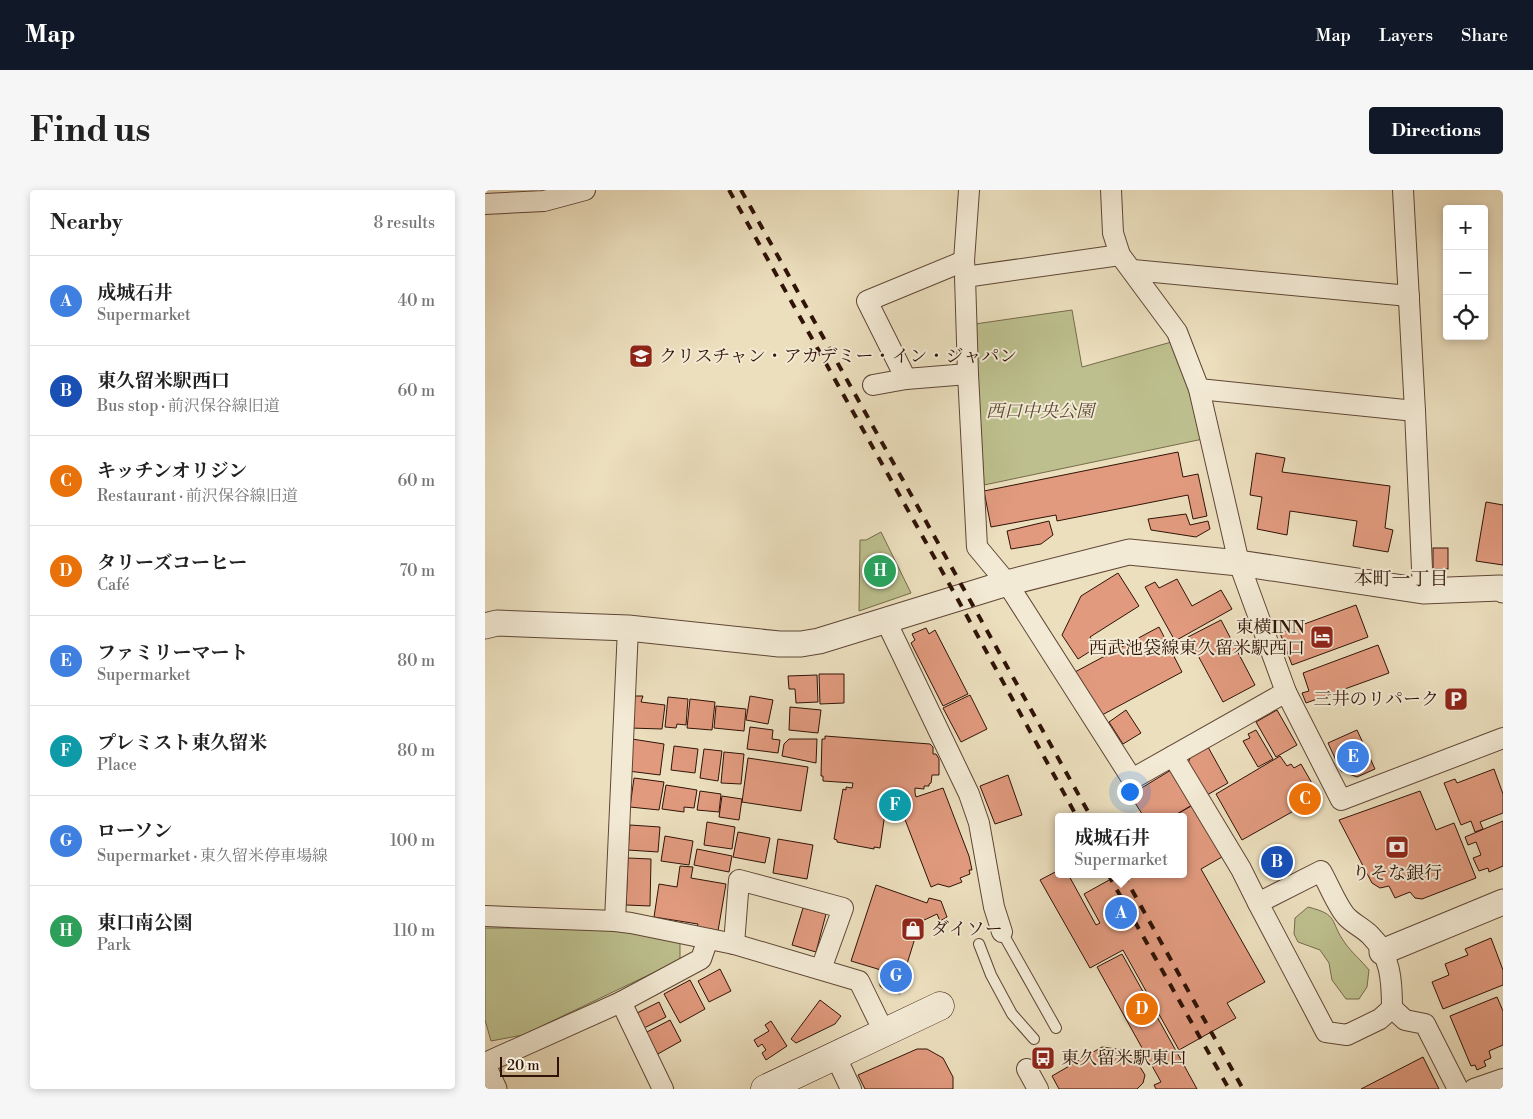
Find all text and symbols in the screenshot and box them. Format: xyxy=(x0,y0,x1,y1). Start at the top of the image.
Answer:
text: Map xyxy=(25,20,75,50)
text: Map xyxy=(1316,24,1351,47)
text: Layers xyxy=(1379,24,1433,47)
text: Share xyxy=(1461,24,1508,47)
button: Directions xyxy=(1369,107,1503,154)
text: Find us xyxy=(30,109,150,152)
map controls xyxy=(1443,205,1488,340)
button: + xyxy=(1443,205,1488,250)
text: Nearby xyxy=(50,210,123,236)
text: 8 results xyxy=(373,213,435,233)
button: − xyxy=(1443,250,1488,295)
text: 成城石井 xyxy=(97,281,173,305)
text: A xyxy=(60,291,72,311)
text: 40 m xyxy=(398,291,435,311)
button: locate xyxy=(1443,295,1488,340)
text: Supermarket xyxy=(97,305,191,325)
school or university icon: クリスチャン・アカデミー・イン・ジャパン xyxy=(628,343,654,369)
place label: クリスチャン・アカデミー・イン・ジャパン xyxy=(659,345,1017,368)
text: 東久留米駅西口 xyxy=(97,369,230,393)
text: B xyxy=(60,381,72,401)
text: 60 m xyxy=(397,381,435,401)
text: Bus stop · 前沢保谷線旧道 xyxy=(97,396,280,416)
park label: 西口中央公園 xyxy=(986,400,1097,423)
text: キッチンオリジン xyxy=(97,459,247,483)
text: C xyxy=(60,471,72,491)
text: 60 m xyxy=(397,471,435,491)
text: Restaurant · 前沢保谷線旧道 xyxy=(97,486,298,506)
text: タリーズコーヒー xyxy=(97,551,247,575)
pin: H xyxy=(864,552,896,590)
text: D xyxy=(60,561,72,581)
text: 70 m xyxy=(399,561,435,581)
district label: 本町一丁目 xyxy=(1353,567,1449,591)
text: Café xyxy=(97,575,130,595)
place label: 東横INN 西武池袋線東久留米駅西口 xyxy=(1089,616,1306,660)
hotel icon: 東横INN 西武池袋線東久留米駅西口 xyxy=(1309,624,1335,650)
text: ファミリーマート xyxy=(97,641,249,665)
text: E xyxy=(60,651,72,671)
text: 80 m xyxy=(397,651,435,671)
text: Supermarket xyxy=(97,665,191,685)
parking icon: 三井のリパーク xyxy=(1443,686,1469,712)
place label: 三井のリパーク xyxy=(1314,688,1439,711)
text: プレミスト東久留米 xyxy=(97,731,267,755)
pin: E xyxy=(1337,738,1369,776)
text: F xyxy=(60,741,72,761)
text: 80 m xyxy=(397,741,435,761)
text: Place xyxy=(97,755,137,775)
your location xyxy=(1117,779,1143,805)
pin: C xyxy=(1289,780,1321,818)
pin: F xyxy=(879,786,911,824)
popup xyxy=(1055,813,1187,878)
text: ローソン xyxy=(97,819,172,843)
text: 成城石井 xyxy=(1074,826,1150,850)
text: G xyxy=(60,831,72,851)
text: 100 m xyxy=(390,831,435,851)
bank icon: りそな銀行 xyxy=(1384,834,1410,860)
pin: B xyxy=(1261,843,1293,881)
text: Supermarket · 東久留米停車場線 xyxy=(97,846,328,866)
text: Supermarket xyxy=(1074,850,1168,870)
place label: りそな銀行 xyxy=(1352,862,1442,885)
pin: A xyxy=(1105,894,1137,932)
text: 東口南公園 xyxy=(97,911,192,935)
shop icon: ダイソー xyxy=(900,916,926,942)
place label: ダイソー xyxy=(931,918,1003,941)
text: H xyxy=(59,921,73,941)
text: 110 m xyxy=(393,921,435,941)
text: Park xyxy=(97,935,130,955)
pin: G xyxy=(880,957,912,995)
pin: D xyxy=(1126,990,1158,1028)
bus stop icon: 東久留米駅東口 xyxy=(1030,1045,1056,1071)
place label: 東久留米駅東口 xyxy=(1061,1047,1187,1070)
scale bar xyxy=(500,1054,559,1077)
text: 20 m xyxy=(507,1057,539,1075)

